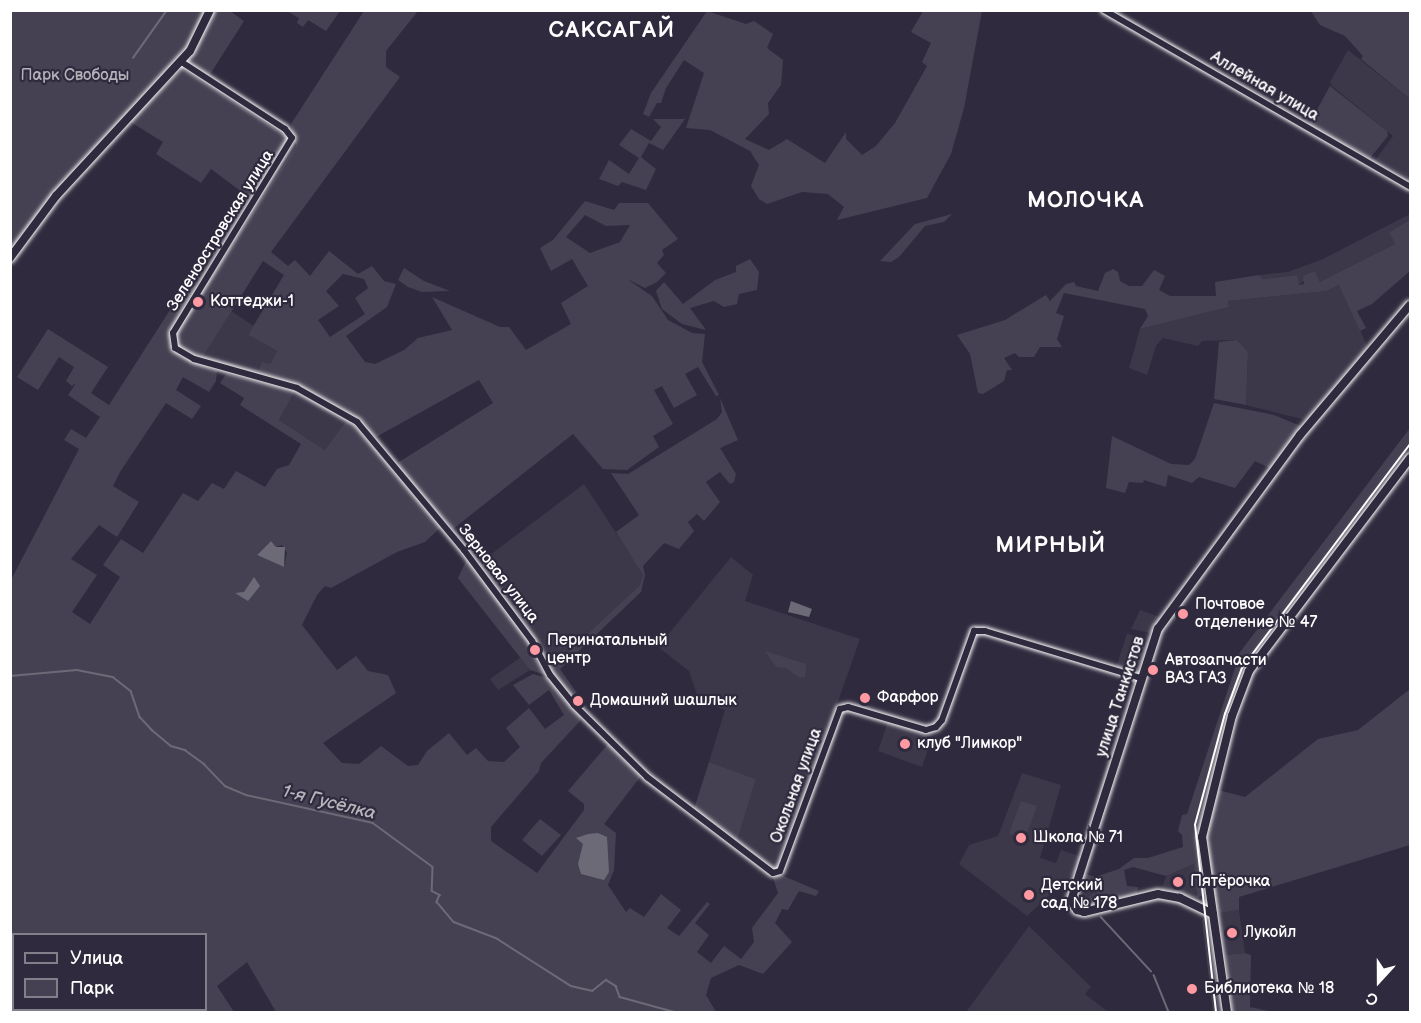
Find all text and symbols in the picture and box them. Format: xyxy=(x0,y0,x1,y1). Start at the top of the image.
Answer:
district label: САКСАГАЙ xyxy=(549,18,675,44)
street label: Аллейная улица xyxy=(1206,48,1322,126)
park label: Парк Свободы xyxy=(21,66,129,86)
street label: Зеленоостровская улица xyxy=(164,147,278,315)
district label: МОЛОЧКА xyxy=(1027,188,1145,214)
place label: Коттеджи-1 xyxy=(210,292,294,312)
marker: Коттеджи-1 xyxy=(191,295,205,309)
street label: Зерновая улица xyxy=(453,521,543,627)
district label: МИРНЫЙ xyxy=(996,533,1106,559)
place label: Почтовое отделение № 47 xyxy=(1195,595,1317,633)
marker: Почтовое отделение № 47 xyxy=(1176,607,1190,621)
place label: Перинатальный центр xyxy=(547,631,668,669)
street label: улица Танкистов xyxy=(1092,634,1150,760)
marker: Перинатальный центр xyxy=(528,643,542,657)
place label: Автозапчасти ВАЗ ГАЗ xyxy=(1165,651,1267,689)
marker: Автозапчасти ВАЗ ГАЗ xyxy=(1146,663,1160,677)
place label: Фарфор xyxy=(877,688,939,708)
place label: Домашний шашлык xyxy=(590,691,737,711)
marker: Фарфор xyxy=(858,691,872,705)
marker: Домашний шашлык xyxy=(571,694,585,708)
street label: Окольная улица xyxy=(767,726,827,846)
place label: клуб "Лимкор" xyxy=(917,734,1022,754)
marker: клуб "Лимкор" xyxy=(898,737,912,751)
water label: 1-я Гусёлка xyxy=(280,781,378,825)
place label: Школа № 71 xyxy=(1033,828,1123,848)
marker: Школа № 71 xyxy=(1014,831,1028,845)
place label: Пятёрочка xyxy=(1190,872,1270,892)
marker: Пятёрочка xyxy=(1171,875,1185,889)
place label: Детский сад № 178 xyxy=(1041,876,1117,914)
marker: Детский сад № 178 xyxy=(1022,888,1036,902)
place label: Лукойл xyxy=(1244,923,1296,943)
marker: Лукойл xyxy=(1225,926,1239,940)
legend xyxy=(12,933,207,1011)
text: Улица xyxy=(70,948,123,969)
north arrow xyxy=(1349,951,1409,1011)
text: Парк xyxy=(70,978,114,999)
place label: Библиотека № 18 xyxy=(1204,979,1334,999)
marker: Библиотека № 18 xyxy=(1185,982,1199,996)
text: С xyxy=(1364,987,1381,1009)

